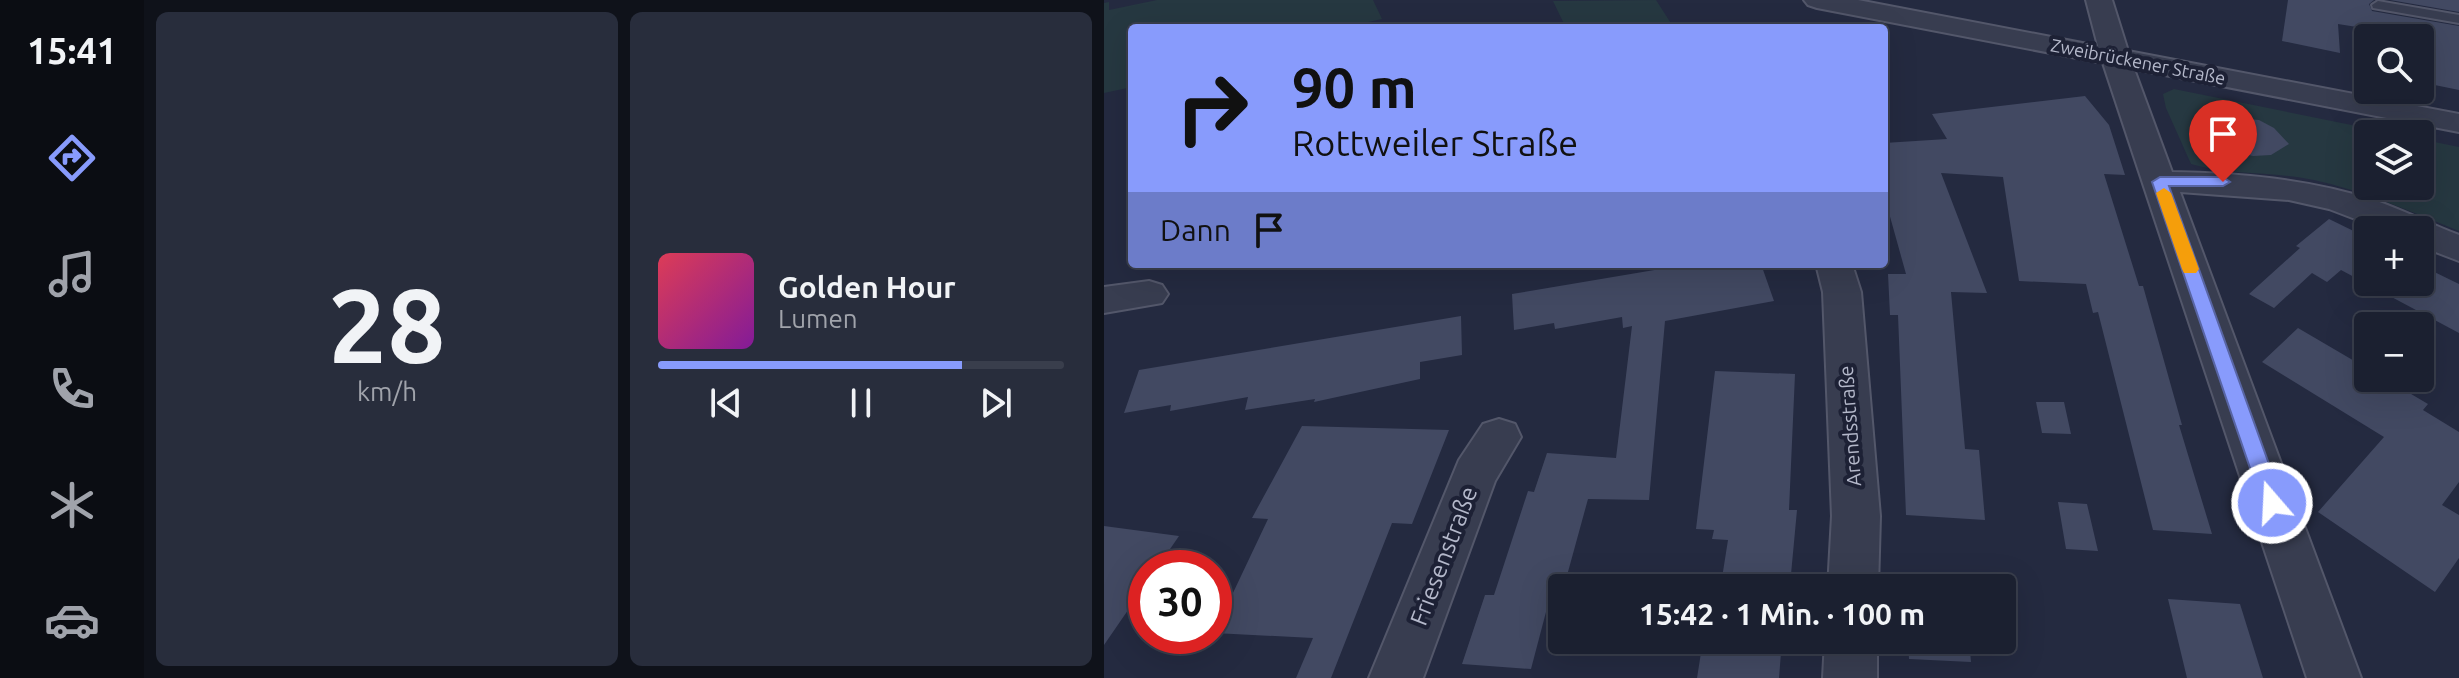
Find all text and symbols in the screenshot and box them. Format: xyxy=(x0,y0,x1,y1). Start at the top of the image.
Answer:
map controls xyxy=(2354,24,2434,392)
button: search xyxy=(2354,24,2434,104)
text: 15:41 xyxy=(27,30,117,71)
street label: Zweibrückener Straße xyxy=(2049,34,2227,88)
icon: right xyxy=(1160,56,1264,160)
text: 90 m xyxy=(1292,56,1417,119)
pin xyxy=(2189,100,2257,182)
icon: arrive xyxy=(2201,112,2245,156)
button: layers xyxy=(2354,120,2434,200)
text: Rottweiler Straße xyxy=(1292,122,1578,163)
icon: directions xyxy=(44,130,100,186)
icon: arrive xyxy=(1247,208,1291,252)
text: Dann xyxy=(1160,213,1231,247)
button: + xyxy=(2354,216,2434,296)
icon: music xyxy=(44,246,100,302)
text: 28 xyxy=(328,266,446,383)
text: Golden Hour xyxy=(778,270,956,304)
text: Lumen xyxy=(778,304,858,333)
button: − xyxy=(2354,312,2434,392)
icon: phone xyxy=(44,361,100,417)
street label: Arendsstraße xyxy=(1834,365,1865,487)
text: km/h xyxy=(357,377,417,406)
icon: previous xyxy=(704,381,748,425)
icon: pause xyxy=(839,381,883,425)
icon: next xyxy=(974,381,1018,425)
position arrow xyxy=(2230,461,2314,545)
icon: climate xyxy=(44,477,100,533)
street label: Friesenstraße xyxy=(1405,482,1482,629)
speed limit sign: 30 xyxy=(1128,550,1232,654)
icon: car xyxy=(44,592,100,648)
text: 15:42 · 1 Min. · 100 m xyxy=(1639,597,1925,631)

